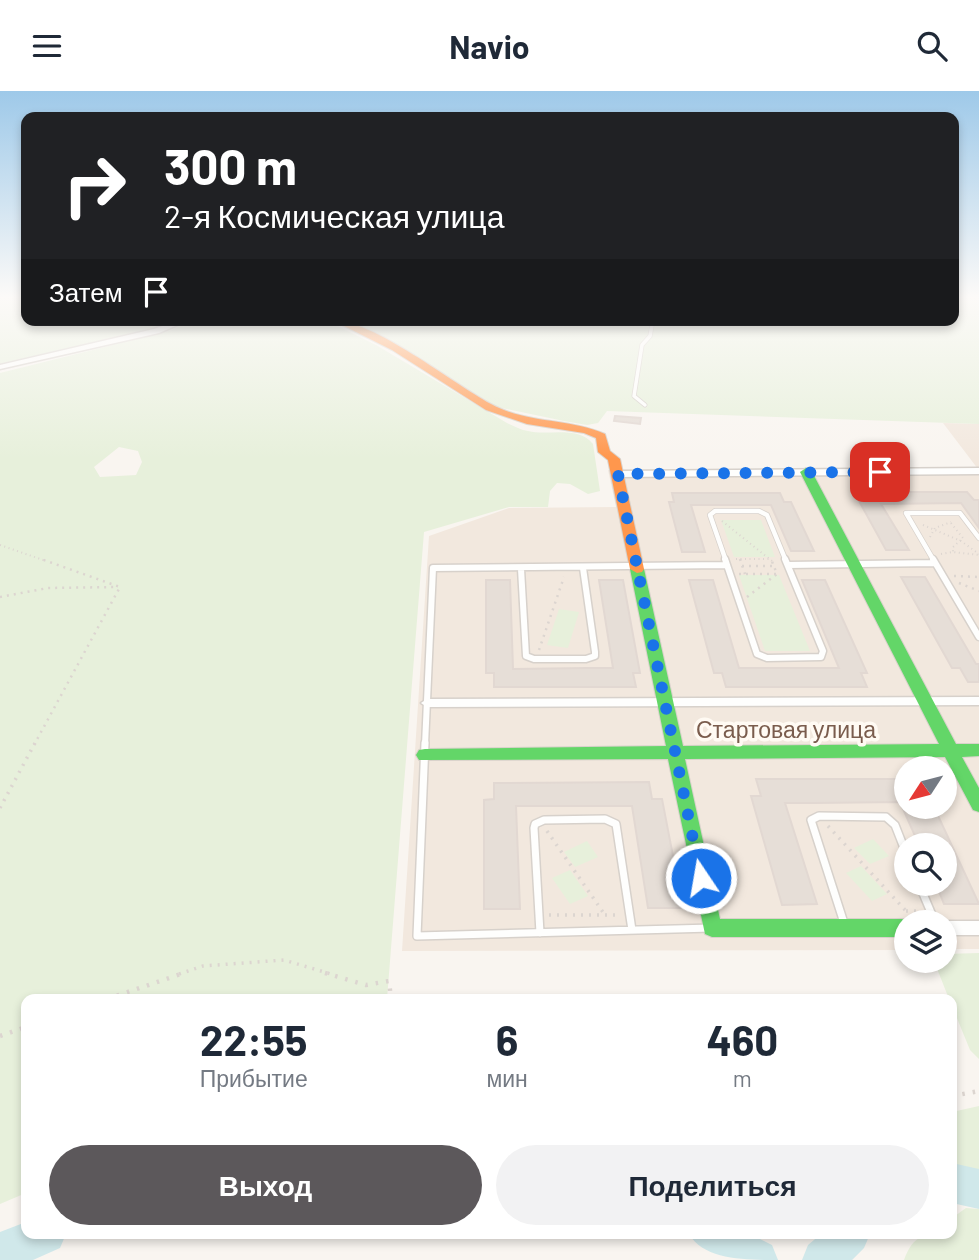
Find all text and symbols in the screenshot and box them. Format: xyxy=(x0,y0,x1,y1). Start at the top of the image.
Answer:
icon: menu xyxy=(28,27,66,65)
text: Navio xyxy=(449,27,530,65)
icon: search xyxy=(913,27,951,65)
text: 300 m xyxy=(164,136,297,195)
icon: right xyxy=(49,140,140,231)
text: 2-я Космическая улица xyxy=(164,196,504,234)
icon: arrive xyxy=(137,273,175,311)
text: Затем xyxy=(49,276,123,307)
pin xyxy=(850,442,910,502)
icon: arrive xyxy=(861,453,899,491)
street label: Стартовая улица xyxy=(696,715,876,743)
north arrow xyxy=(894,756,957,819)
map controls xyxy=(894,756,957,973)
button: search xyxy=(894,833,957,896)
position arrow xyxy=(664,841,738,915)
button: layers xyxy=(894,910,957,973)
text: 22:55 xyxy=(200,1014,307,1064)
text: 6 xyxy=(496,1014,518,1064)
text: 460 xyxy=(706,1014,778,1064)
text: Прибытие xyxy=(200,1064,308,1092)
text: мин xyxy=(486,1064,528,1092)
text: m xyxy=(733,1064,752,1092)
button: Выход xyxy=(49,1145,482,1225)
button: Поделиться xyxy=(496,1145,929,1225)

